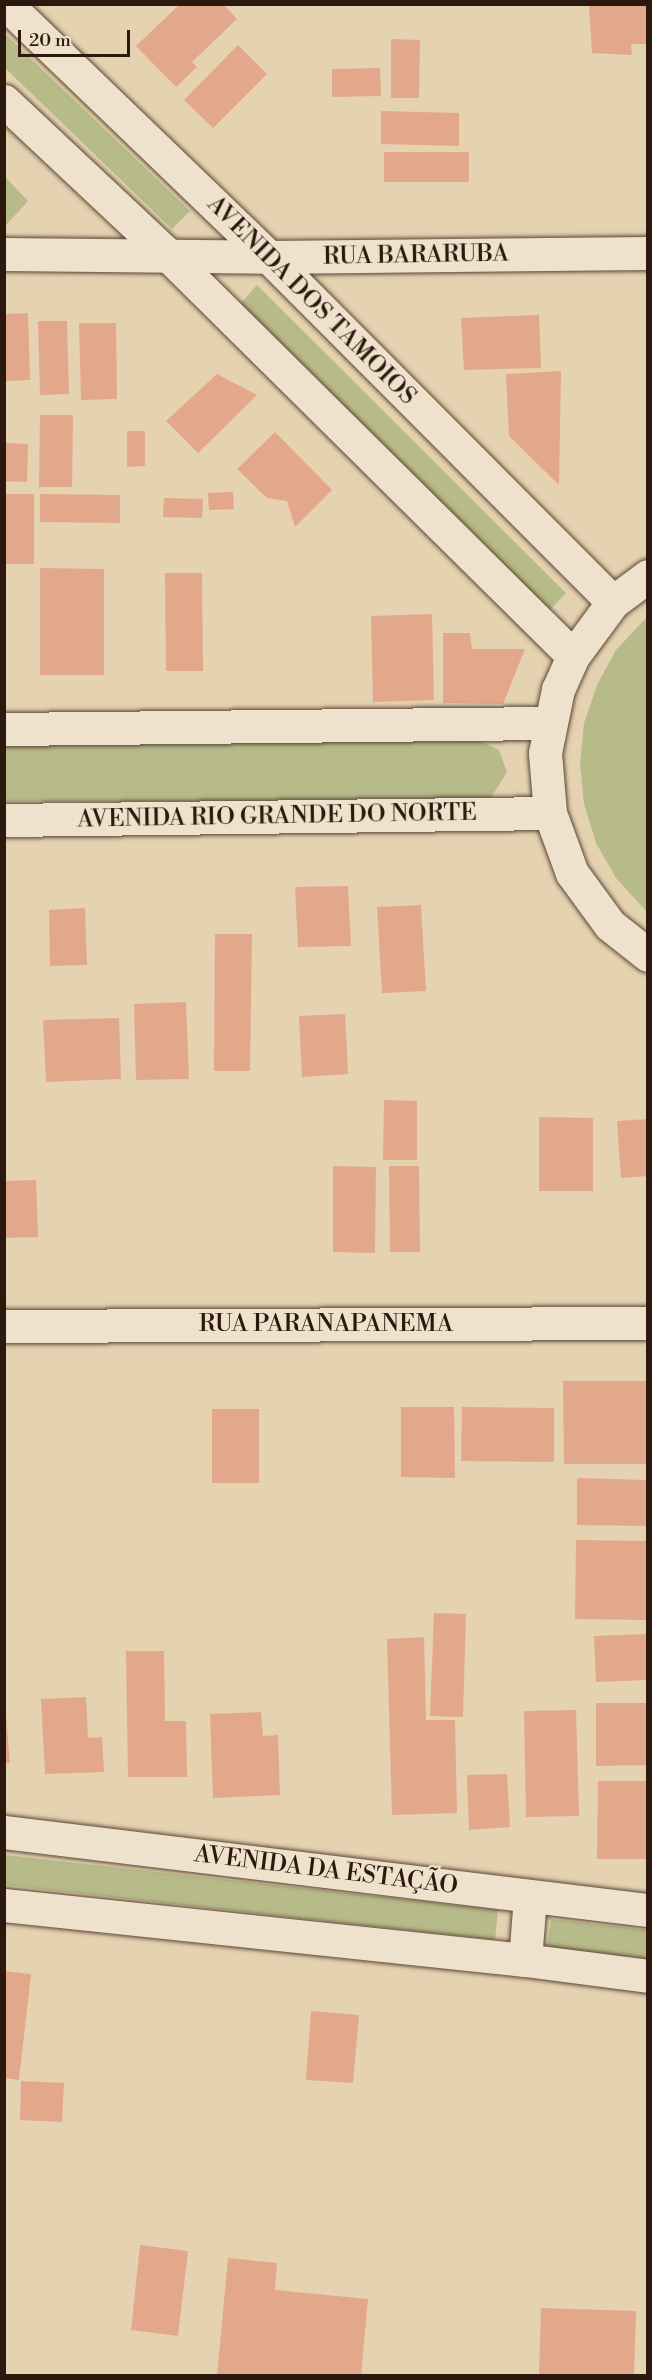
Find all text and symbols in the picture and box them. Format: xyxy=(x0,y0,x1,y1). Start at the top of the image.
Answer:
scale bar xyxy=(21,18,134,56)
text: 20 m xyxy=(29,29,71,52)
street label: AVENIDA DOS TAMOIOS xyxy=(200,190,422,412)
street label: RUA BARARUBA xyxy=(323,240,509,272)
street label: AVENIDA RIO GRANDE DO NORTE xyxy=(77,799,477,835)
street label: RUA PARANAPANEMA xyxy=(199,1311,453,1339)
street label: AVENIDA DA ESTAÇÃO xyxy=(193,1841,459,1901)

